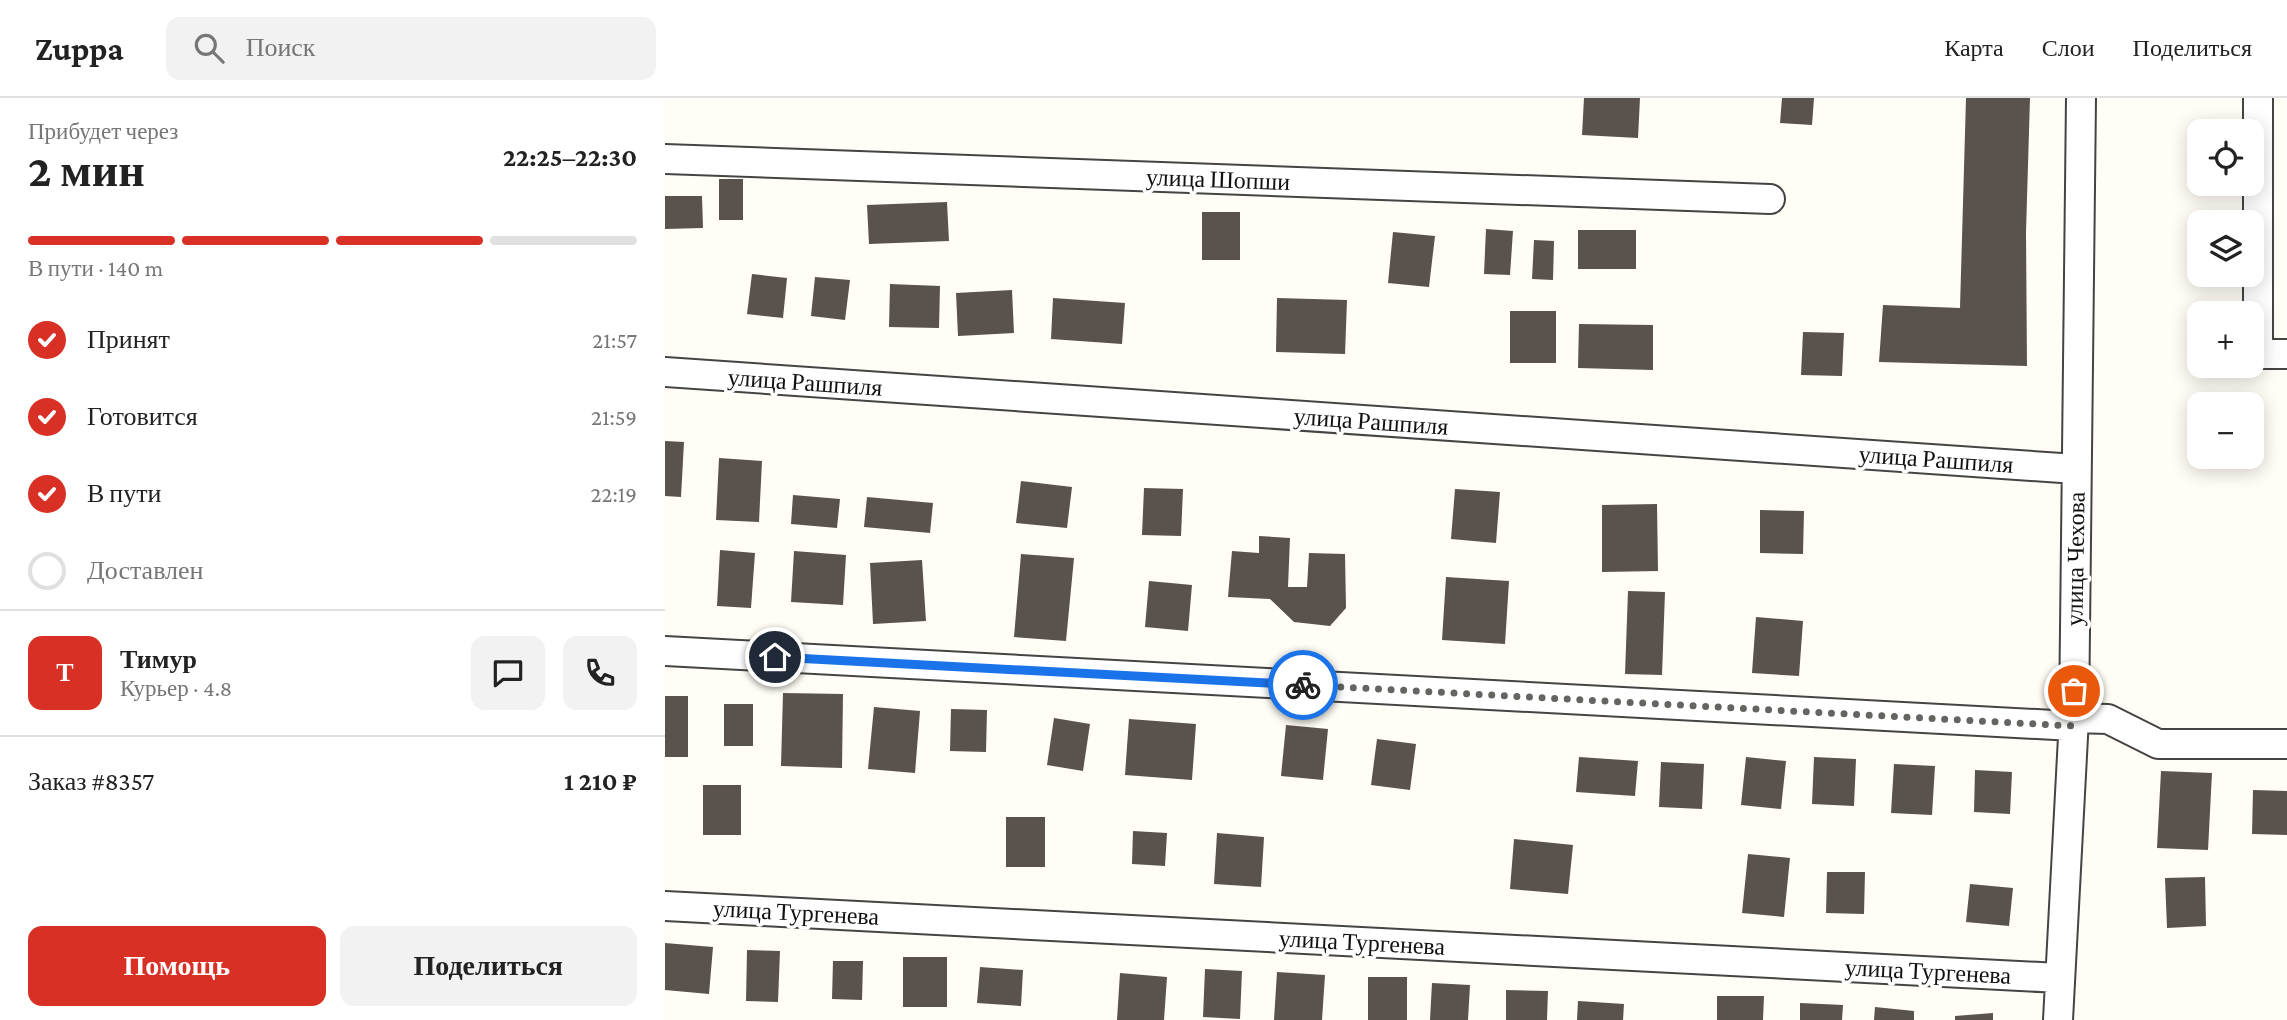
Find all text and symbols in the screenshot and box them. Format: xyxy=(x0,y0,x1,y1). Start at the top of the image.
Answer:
search box xyxy=(166,17,656,80)
icon: search xyxy=(190,29,228,67)
text: Zuppa xyxy=(35,30,124,67)
text: Поиск xyxy=(246,33,316,62)
text: Карта xyxy=(1944,34,2004,61)
text: Слои xyxy=(2042,34,2095,61)
text: Поделиться xyxy=(2133,34,2252,61)
text: Прибудет через xyxy=(28,118,178,144)
map controls xyxy=(2187,119,2264,469)
button: locate xyxy=(2187,119,2264,196)
text: 22:25–22:30 xyxy=(503,143,637,172)
text: 2 мин xyxy=(28,145,145,196)
street label: улица Шопши xyxy=(1146,163,1291,195)
button: layers xyxy=(2187,210,2264,287)
text: В пути · 140 m xyxy=(28,255,163,281)
button: + xyxy=(2187,301,2264,378)
icon: check xyxy=(28,321,66,359)
text: Принят xyxy=(87,325,170,354)
text: 21:57 xyxy=(592,327,637,353)
street label: улица Рашпиля xyxy=(727,363,883,401)
button: − xyxy=(2187,392,2264,469)
icon: check xyxy=(28,398,66,436)
text: Готовится xyxy=(87,402,198,431)
street label: улица Рашпиля xyxy=(1293,402,1449,440)
text: 21:59 xyxy=(591,404,637,430)
street label: улица Рашпиля xyxy=(1858,440,2014,478)
icon: check xyxy=(28,475,66,513)
text: В пути xyxy=(87,479,161,508)
text: 22:19 xyxy=(591,481,637,507)
street label: улица Чехова xyxy=(2060,491,2090,626)
text: Доставлен xyxy=(87,556,204,585)
pin xyxy=(745,627,805,687)
button: chat xyxy=(471,636,545,710)
button: phone xyxy=(563,636,637,710)
icon: home xyxy=(756,638,794,676)
text: Тимур xyxy=(120,645,197,674)
courier xyxy=(1268,650,1338,720)
text: Т xyxy=(56,658,74,687)
pin xyxy=(2044,661,2104,721)
icon: bike xyxy=(1284,666,1322,704)
icon: bag xyxy=(2055,672,2093,710)
text: Курьер · 4.8 xyxy=(120,675,232,701)
text: Заказ #8357 xyxy=(28,767,154,796)
text: 1 210 ₽ xyxy=(564,767,637,796)
street label: улица Тургенева xyxy=(712,894,880,930)
street label: улица Тургенева xyxy=(1278,924,1446,960)
button: Помощь xyxy=(28,926,326,1006)
button: Поделиться xyxy=(340,926,637,1006)
street label: улица Тургенева xyxy=(1844,953,2012,989)

